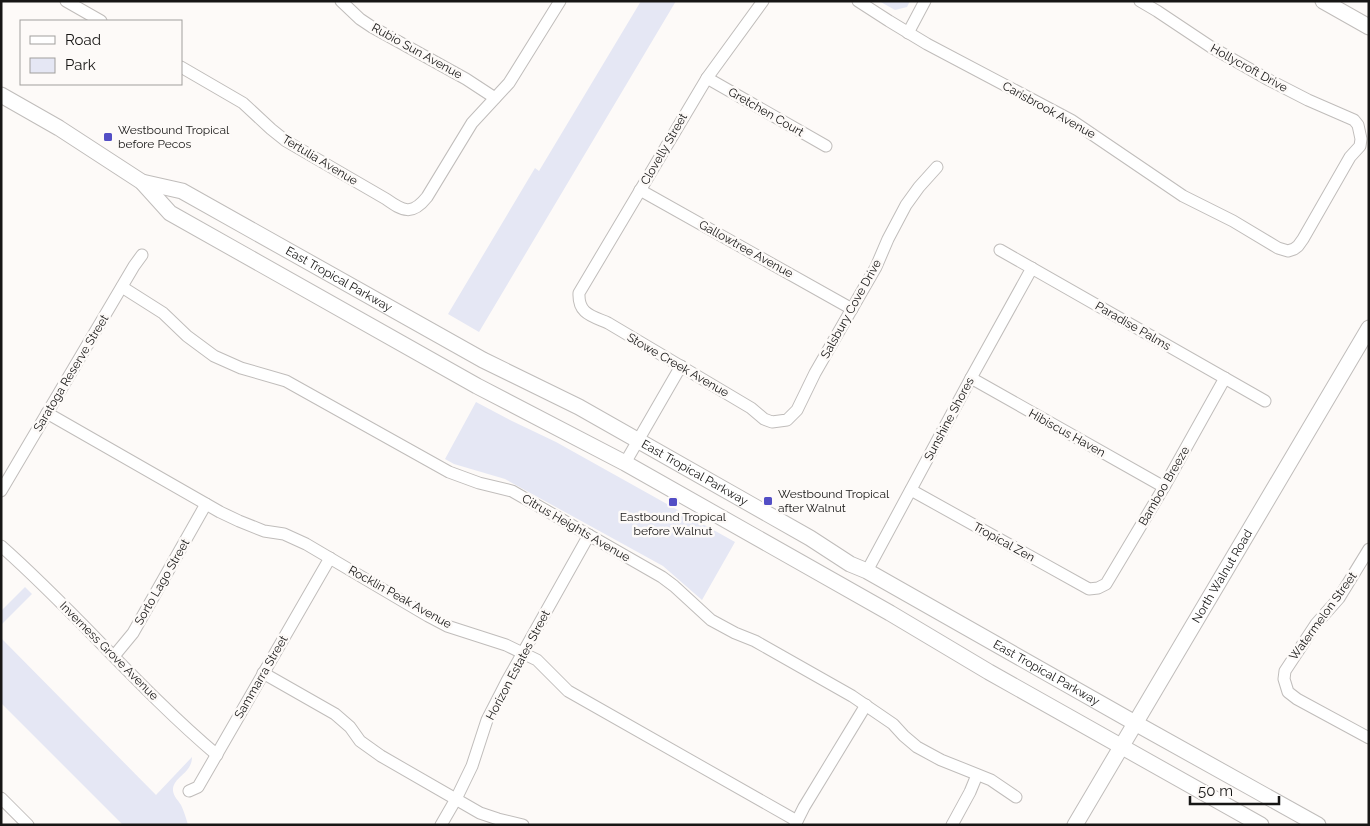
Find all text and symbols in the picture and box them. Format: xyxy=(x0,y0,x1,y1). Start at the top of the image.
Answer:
legend xyxy=(20,20,182,85)
street label: Rubio Sun Avenue xyxy=(369,20,465,82)
text: Road xyxy=(65,31,101,49)
street label: Hollycroft Drive xyxy=(1208,41,1290,95)
text: Park xyxy=(65,56,96,74)
street label: Carisbrook Avenue xyxy=(1000,79,1098,141)
street label: Gretchen Court xyxy=(726,85,806,139)
street label: Clovelly Street xyxy=(638,111,690,187)
place label: Westbound Tropical before Pecos xyxy=(118,123,230,151)
marker: Westbound Tropical before Pecos xyxy=(102,131,114,143)
street label: Tertulia Avenue xyxy=(280,132,360,188)
street label: Gallowtree Avenue xyxy=(697,217,795,281)
street label: East Tropical Parkway xyxy=(283,244,395,315)
street label: Salsbury Cove Drive xyxy=(818,257,884,361)
street label: Paradise Palms xyxy=(1093,299,1173,353)
street label: Saratoga Reserve Street xyxy=(31,312,111,434)
street label: Stowe Creek Avenue xyxy=(625,330,731,400)
street label: Sunshine Shores xyxy=(921,375,977,463)
street label: Hibiscus Haven xyxy=(1026,406,1108,460)
street label: East Tropical Parkway xyxy=(639,437,751,508)
street label: Bamboo Breeze xyxy=(1136,444,1192,528)
place label: Westbound Tropical after Walnut xyxy=(778,487,890,515)
street label: Citrus Heights Avenue xyxy=(519,491,633,565)
marker: Westbound Tropical after Walnut xyxy=(762,495,774,507)
marker: Eastbound Tropical before Walnut xyxy=(667,496,679,508)
place label: Eastbound Tropical before Walnut xyxy=(620,510,727,538)
street label: Tropical Zen xyxy=(971,519,1037,565)
street label: North Walnut Road xyxy=(1189,527,1255,625)
street label: Sorto Lago Street xyxy=(132,536,192,628)
street label: Rocklin Peak Avenue xyxy=(346,563,454,631)
street label: Watermelon Street xyxy=(1286,569,1360,663)
street label: Inverness Grove Avenue xyxy=(57,599,161,703)
street label: Horizon Estates Street xyxy=(483,608,553,722)
street label: Sammarra Street xyxy=(232,633,290,721)
street label: East Tropical Parkway xyxy=(991,637,1102,709)
scale bar xyxy=(1190,774,1279,806)
text: 50 m xyxy=(1198,782,1233,800)

